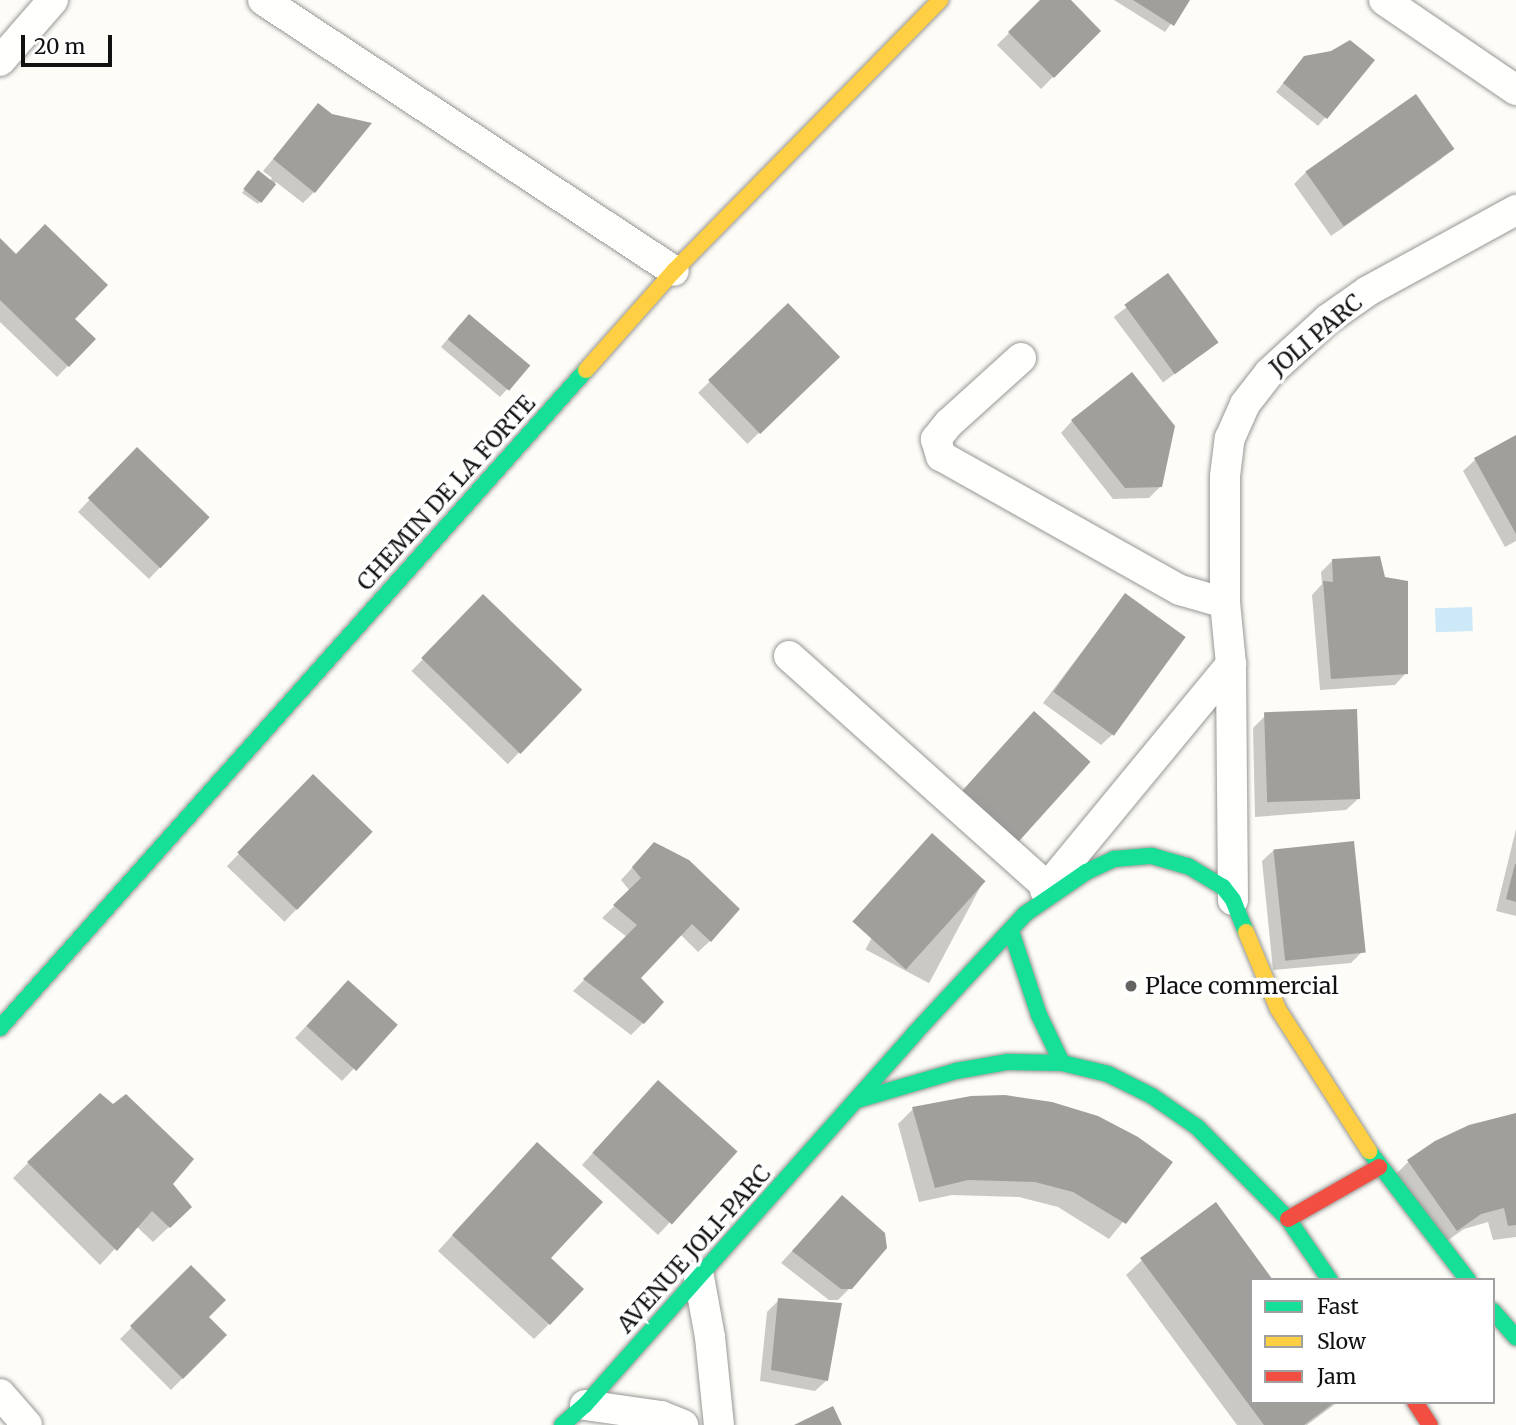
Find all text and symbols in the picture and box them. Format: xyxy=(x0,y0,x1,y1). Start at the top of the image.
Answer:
scale bar xyxy=(24,21,116,65)
text: 20 m xyxy=(34,33,85,60)
street label: JOLI PARC xyxy=(1264,288,1368,382)
street label: CHEMIN DE LA FORTE xyxy=(351,390,541,596)
place label: Place commercial xyxy=(1145,972,1339,1000)
marker: Place commercial xyxy=(1123,978,1139,994)
street label: AVENUE JOLI-PARC xyxy=(612,1160,776,1338)
legend xyxy=(1250,1278,1495,1404)
text: Fast xyxy=(1317,1293,1359,1320)
text: Slow xyxy=(1317,1328,1366,1355)
text: Jam xyxy=(1317,1363,1356,1390)

